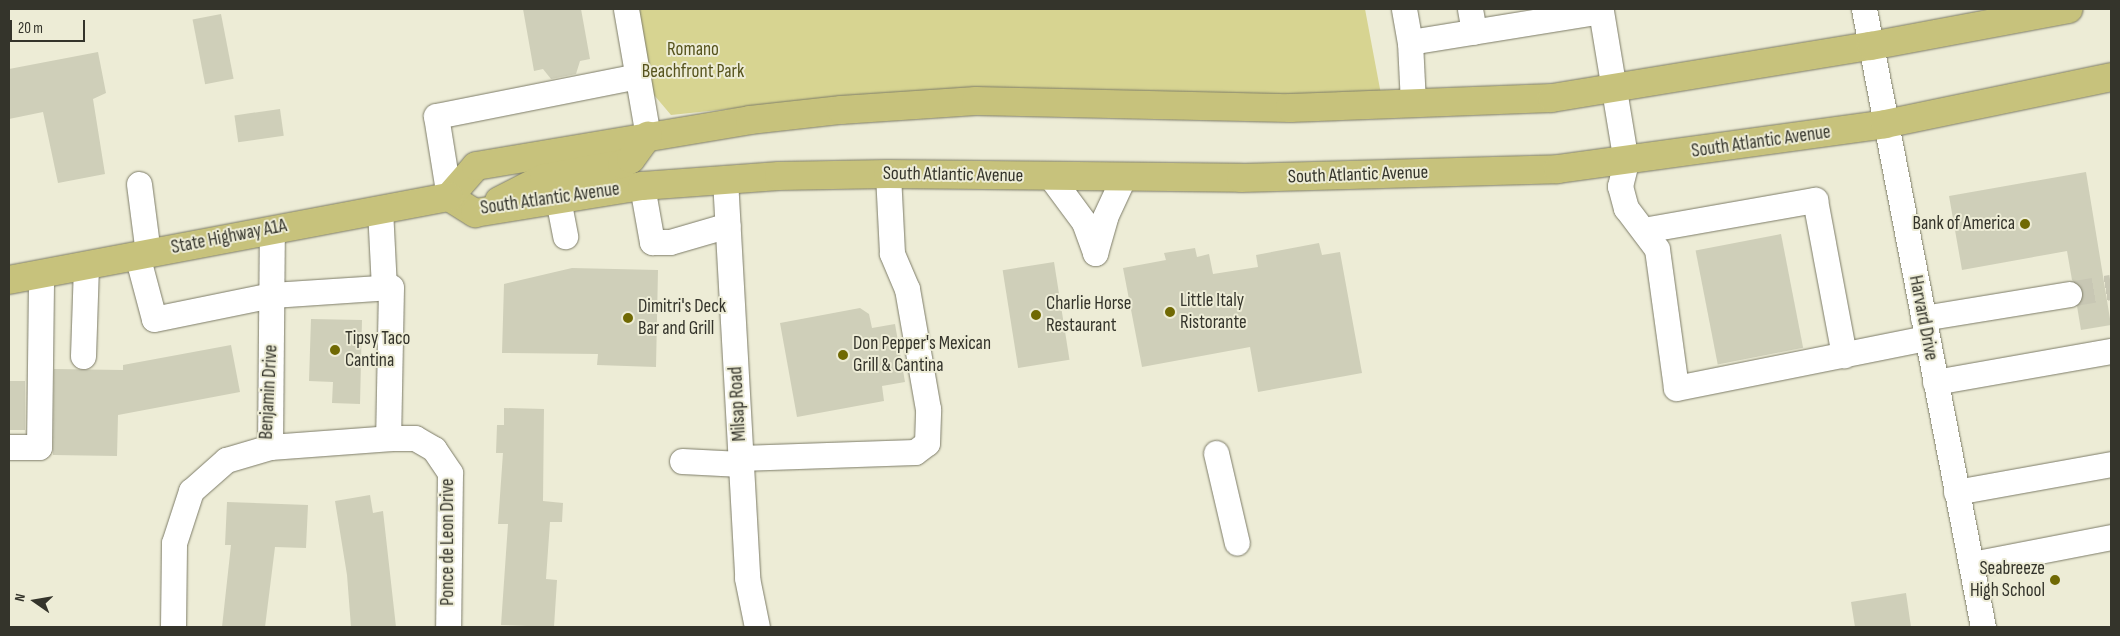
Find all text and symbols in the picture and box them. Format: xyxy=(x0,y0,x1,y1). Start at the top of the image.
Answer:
scale bar xyxy=(12,10,88,42)
text: 20 m xyxy=(18,19,43,38)
park label: Romano Beachfront Park xyxy=(642,39,744,83)
street label: South Atlantic Avenue xyxy=(1690,121,1832,163)
street label: South Atlantic Avenue xyxy=(1287,161,1429,189)
street label: South Atlantic Avenue xyxy=(883,162,1023,188)
street label: South Atlantic Avenue xyxy=(479,178,621,220)
place label: Bank of America xyxy=(1912,213,2015,235)
street label: State Highway A1A xyxy=(169,215,289,259)
marker: Bank of America xyxy=(2019,218,2031,230)
street label: Harvard Drive xyxy=(1904,274,1942,362)
place label: Little Italy Ristorante xyxy=(1180,290,1247,334)
place label: Charlie Horse Restaurant xyxy=(1046,293,1131,337)
place label: Dimitri's Deck Bar and Grill xyxy=(638,296,726,340)
marker: Little Italy Ristorante xyxy=(1164,306,1176,318)
marker: Charlie Horse Restaurant xyxy=(1030,309,1042,321)
marker: Dimitri's Deck Bar and Grill xyxy=(622,312,634,324)
place label: Tipsy Taco Cantina xyxy=(345,328,410,372)
place label: Don Pepper's Mexican Grill & Cantina xyxy=(853,333,991,377)
street label: Benjamin Drive xyxy=(255,344,283,440)
marker: Tipsy Taco Cantina xyxy=(329,344,341,356)
marker: Don Pepper's Mexican Grill & Cantina xyxy=(837,349,849,361)
street label: Milsap Road xyxy=(725,366,751,442)
street label: Ponce de Leon Drive xyxy=(437,478,459,606)
place label: Seabreeze High School xyxy=(1970,558,2045,602)
marker: Seabreeze High School xyxy=(2049,574,2061,586)
north arrow xyxy=(10,576,60,626)
text: N xyxy=(11,592,29,603)

